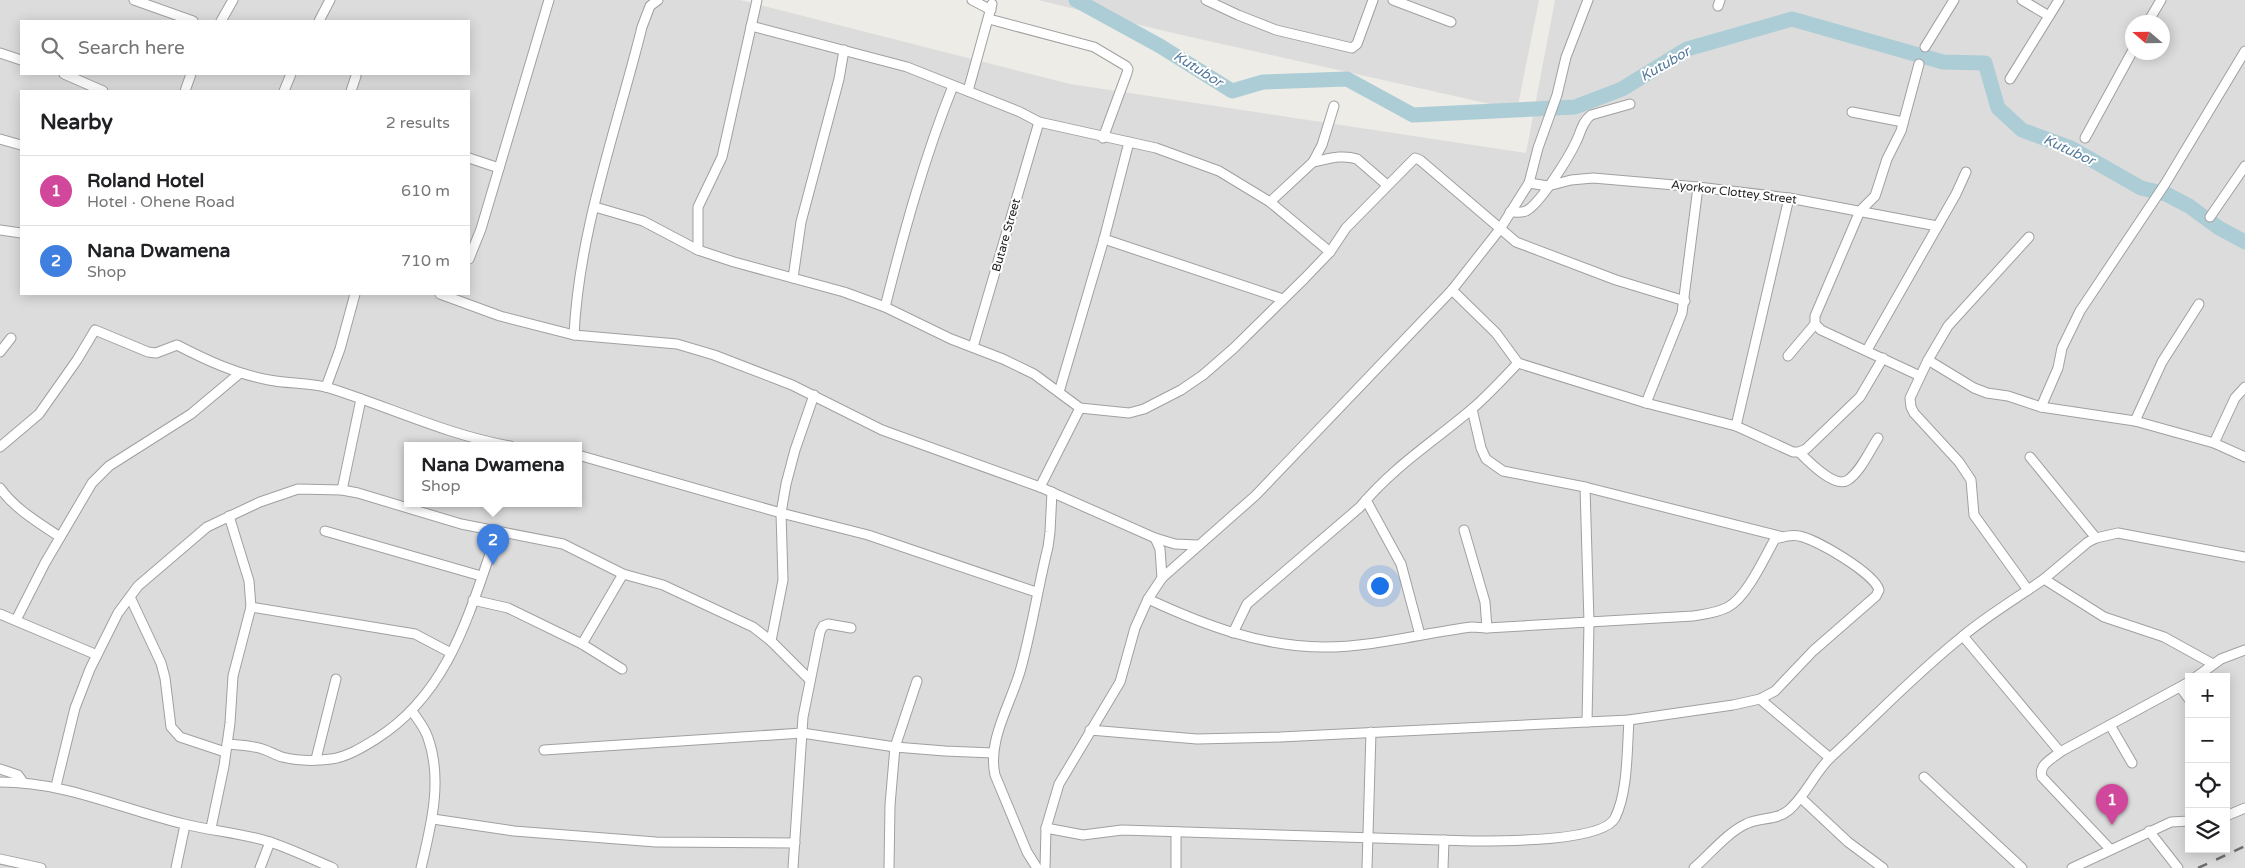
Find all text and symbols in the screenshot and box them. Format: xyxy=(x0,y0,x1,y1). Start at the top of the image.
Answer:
north arrow xyxy=(2125,15,2170,60)
search box xyxy=(20,20,470,75)
icon: search xyxy=(38,34,66,62)
text: Search here xyxy=(78,37,185,59)
water label: Kutubor xyxy=(1637,42,1694,85)
water label: Kutubor xyxy=(1170,47,1227,92)
text: Nearby xyxy=(40,110,113,135)
text: 2 results xyxy=(386,113,450,133)
water label: Kutubor xyxy=(2041,131,2099,170)
text: Roland Hotel xyxy=(87,170,204,192)
street label: Ayorkor Clottey Street xyxy=(1670,177,1798,207)
text: 1 xyxy=(51,181,61,201)
text: 610 m xyxy=(401,181,450,201)
text: Hotel · Ohene Road xyxy=(87,192,235,212)
street label: Butare Street xyxy=(989,196,1023,273)
text: Nana Dwamena xyxy=(87,240,230,262)
text: 2 xyxy=(51,251,61,271)
text: 710 m xyxy=(401,251,450,271)
text: Shop xyxy=(87,262,126,282)
popup xyxy=(404,442,582,507)
text: Nana Dwamena xyxy=(421,454,565,476)
text: Shop xyxy=(421,476,461,496)
pin: 2 xyxy=(477,524,509,565)
your location xyxy=(1367,573,1393,599)
map controls xyxy=(2185,673,2230,853)
button: + xyxy=(2185,673,2230,718)
button: − xyxy=(2185,718,2230,763)
button: locate xyxy=(2185,763,2230,808)
pin: 1 xyxy=(2096,784,2128,825)
button: layers xyxy=(2185,808,2230,853)

